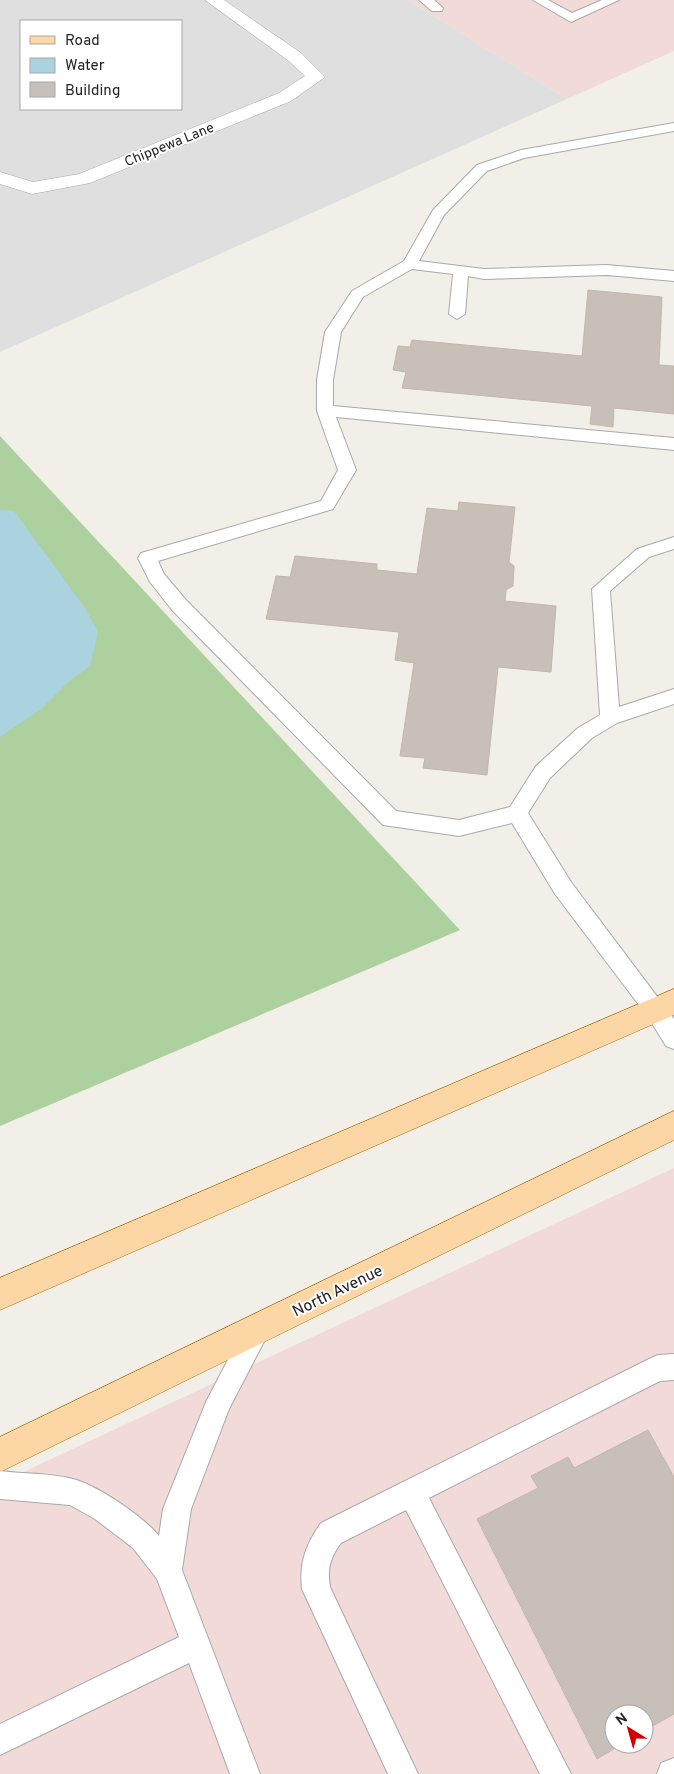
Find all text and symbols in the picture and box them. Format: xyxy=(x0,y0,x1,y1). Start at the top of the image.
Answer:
legend xyxy=(20,20,182,110)
text: Road xyxy=(65,32,100,51)
text: Water xyxy=(65,57,105,76)
text: Building xyxy=(65,82,120,101)
street label: Chippewa Lane xyxy=(122,120,217,171)
street label: North Avenue xyxy=(289,1261,386,1322)
north arrow xyxy=(604,1704,654,1754)
text: N xyxy=(613,1710,631,1730)

